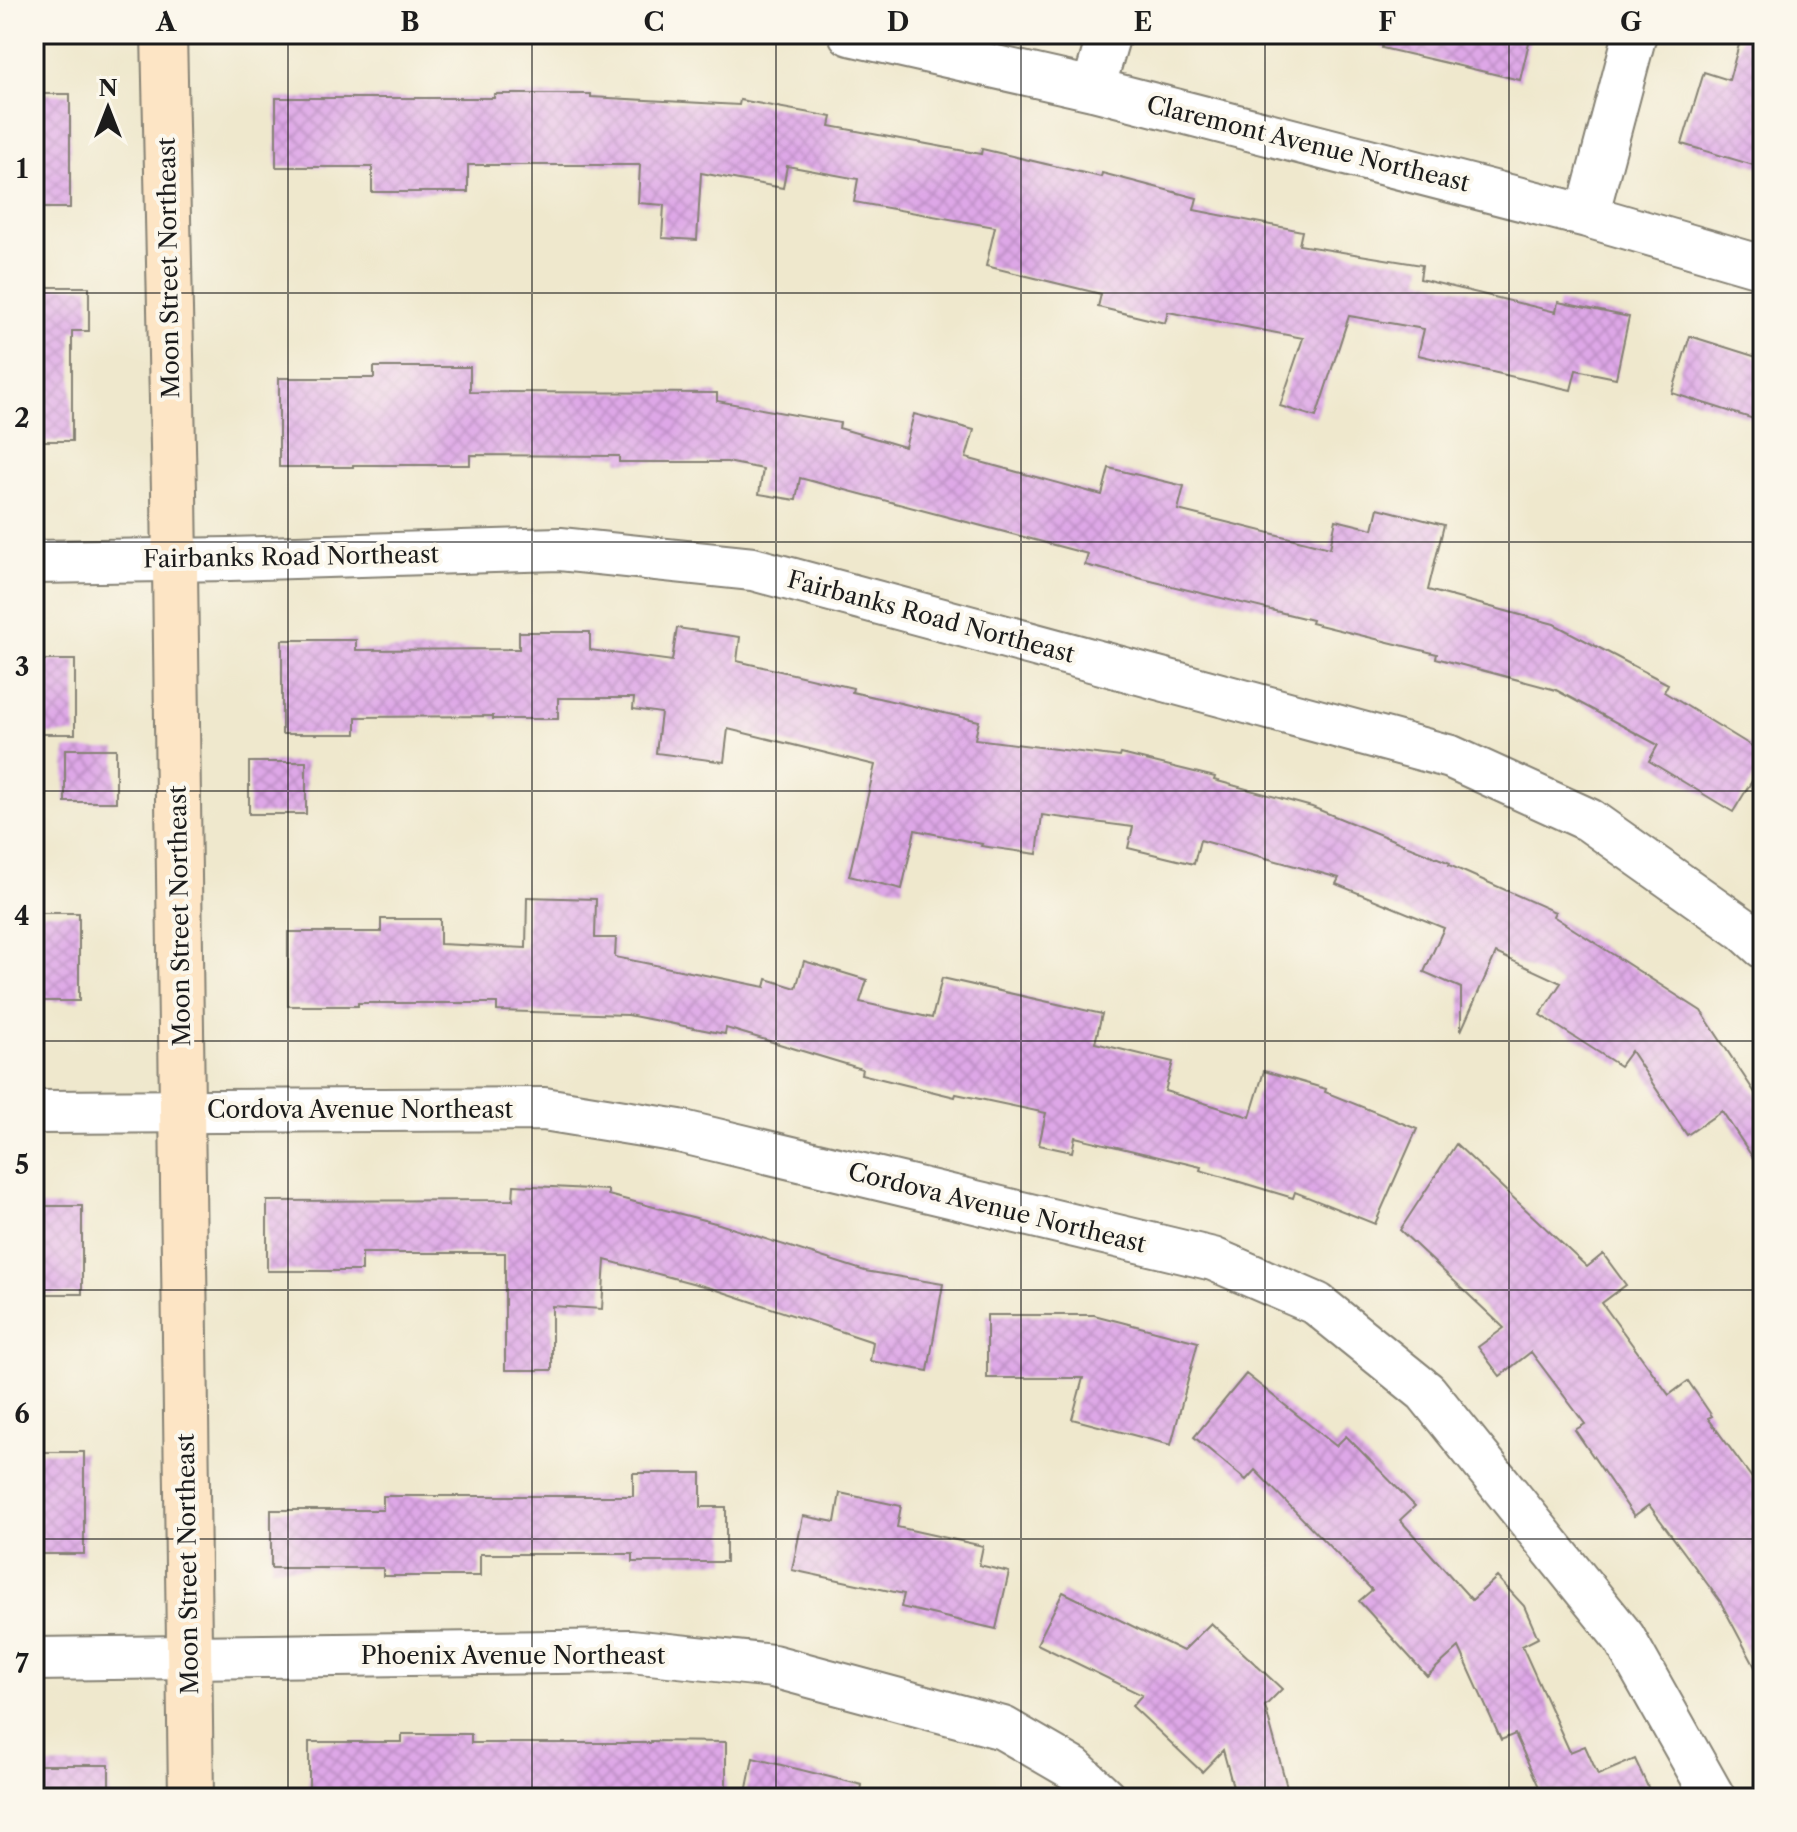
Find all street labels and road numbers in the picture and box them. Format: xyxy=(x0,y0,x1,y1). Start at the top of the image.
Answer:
street label: Claremont Avenue Northeast xyxy=(1144,89,1473,198)
street label: Moon Street Northeast xyxy=(152,137,185,399)
street label: Fairbanks Road Northeast xyxy=(143,539,440,574)
street label: Fairbanks Road Northeast xyxy=(784,564,1078,669)
street label: Moon Street Northeast xyxy=(163,785,196,1047)
street label: Cordova Avenue Northeast xyxy=(207,1095,513,1124)
street label: Cordova Avenue Northeast xyxy=(845,1156,1150,1259)
street label: Moon Street Northeast xyxy=(171,1433,204,1695)
street label: Phoenix Avenue Northeast xyxy=(361,1641,666,1670)

